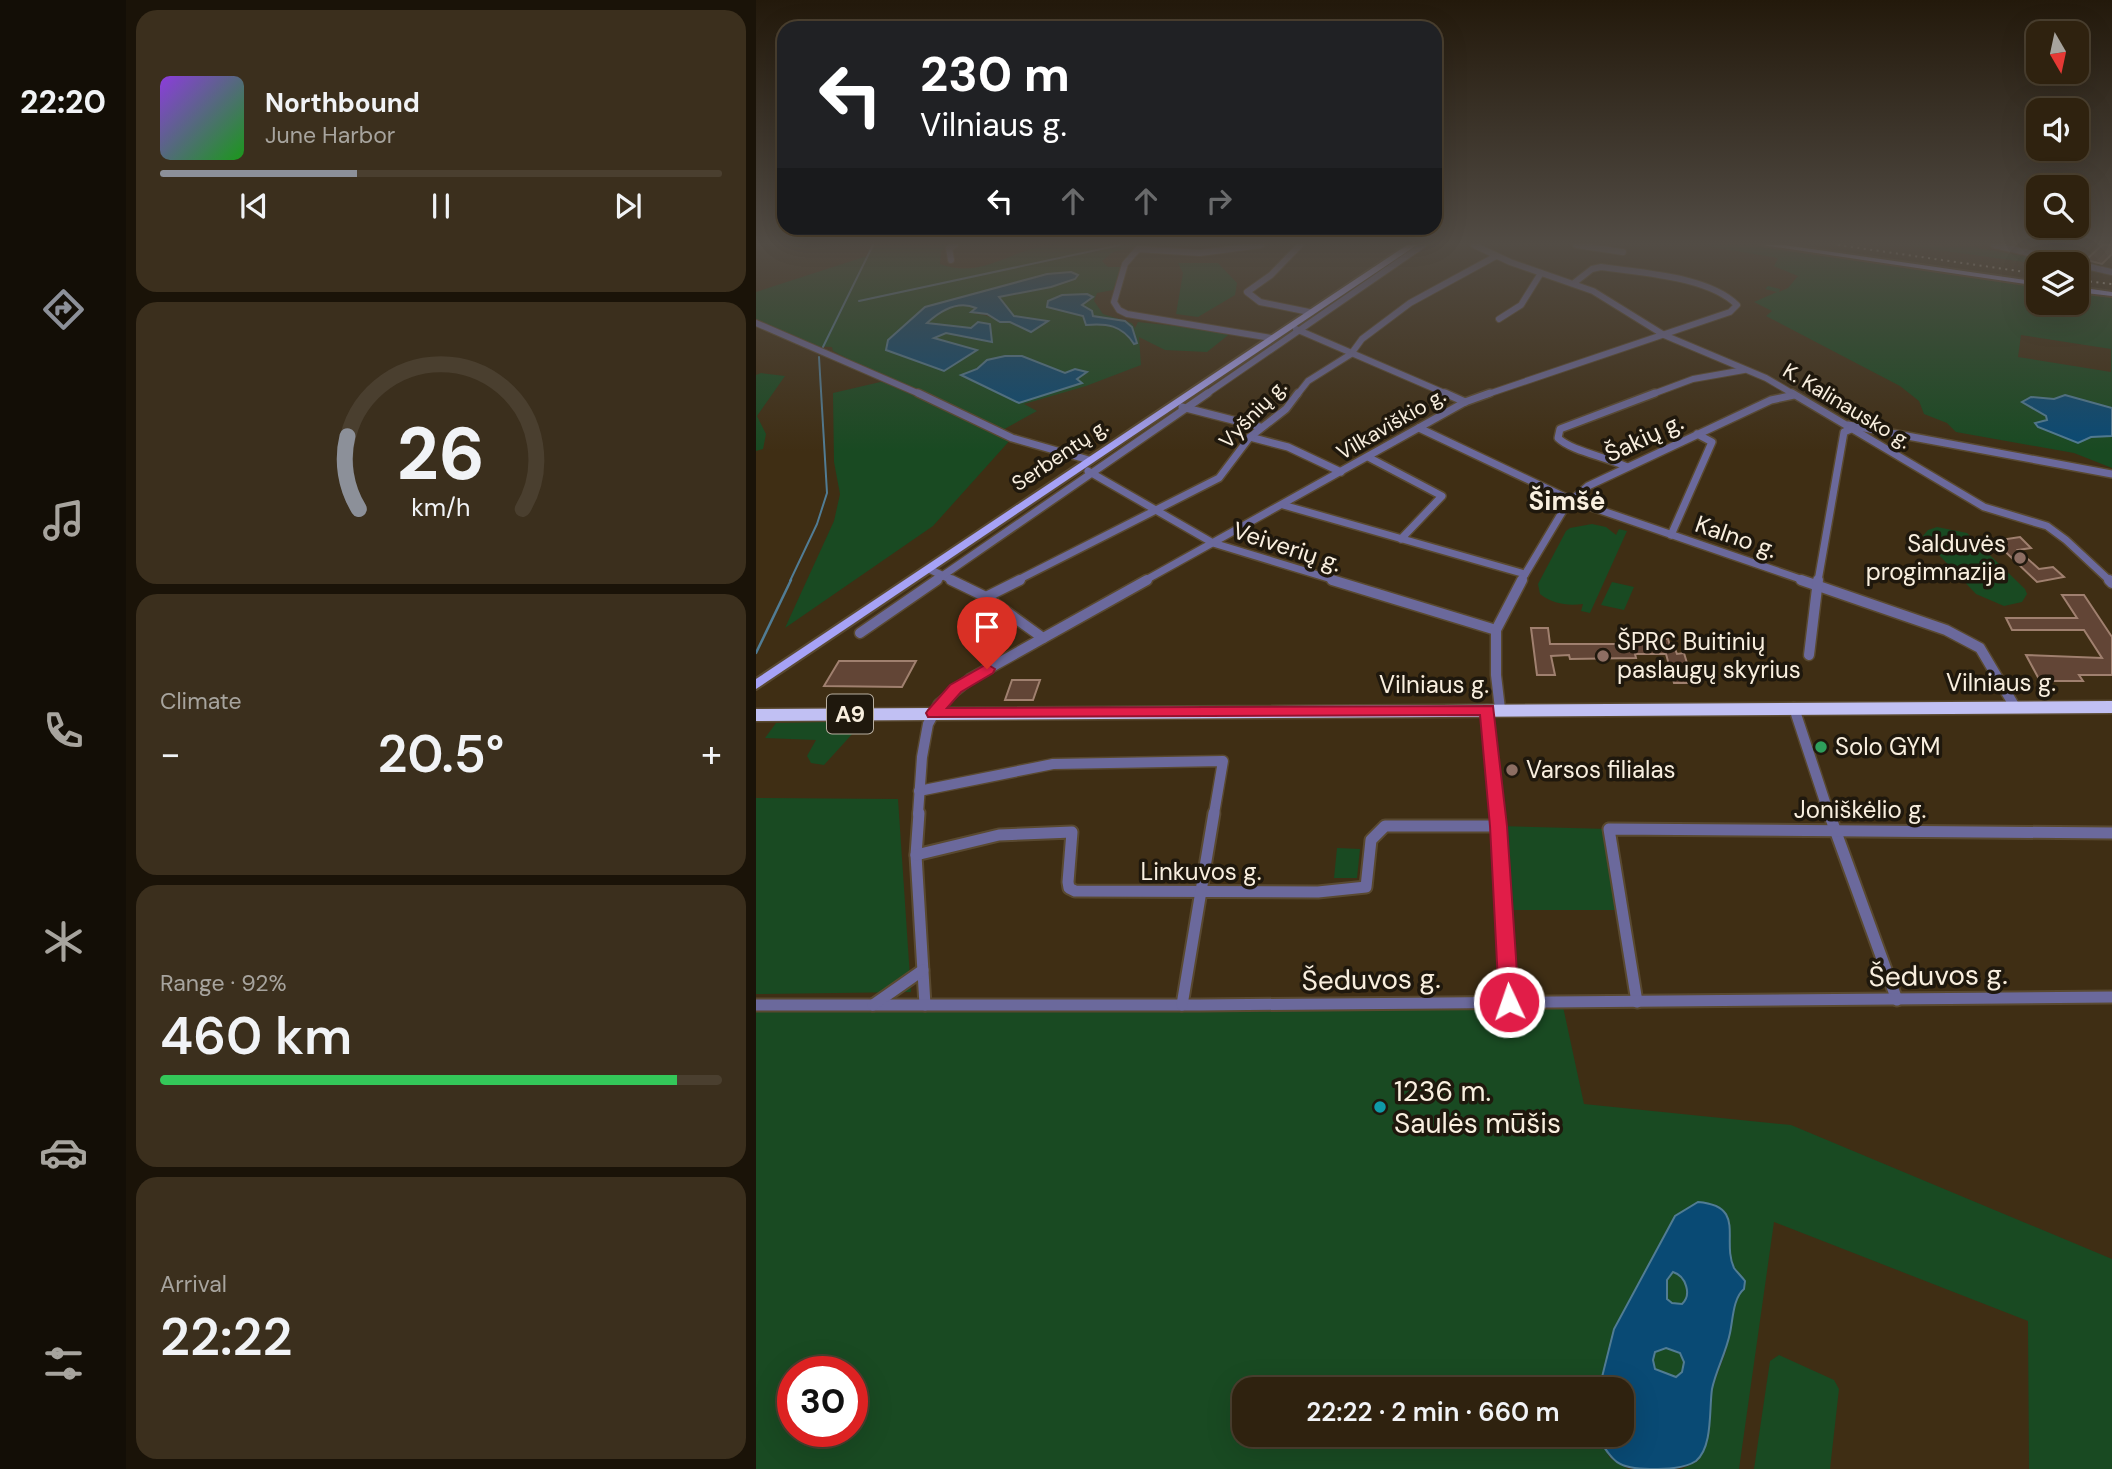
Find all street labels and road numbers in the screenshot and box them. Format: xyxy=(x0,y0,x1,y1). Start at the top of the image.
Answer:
street label: K. Kalinausko g. xyxy=(1778,357,1916,455)
street label: Vyšnių g. xyxy=(1213,373,1293,455)
street label: Vilkaviškio g. xyxy=(1331,382,1451,466)
street label: Šakių g. xyxy=(1600,406,1688,469)
street label: Serbentų g. xyxy=(1006,412,1114,498)
street label: Kalno g. xyxy=(1691,508,1781,565)
street label: Veiverių g. xyxy=(1229,514,1345,579)
street label: Vilniaus g. xyxy=(1946,667,2056,698)
street label: Vilniaus g. xyxy=(1379,669,1489,700)
road number: A9 xyxy=(827,694,873,734)
street label: Joniškėlio g. xyxy=(1794,794,1926,825)
street label: Linkuvos g. xyxy=(1141,856,1261,887)
street label: Šeduvos g. xyxy=(1868,956,2008,995)
street label: Šeduvos g. xyxy=(1301,960,1441,999)

